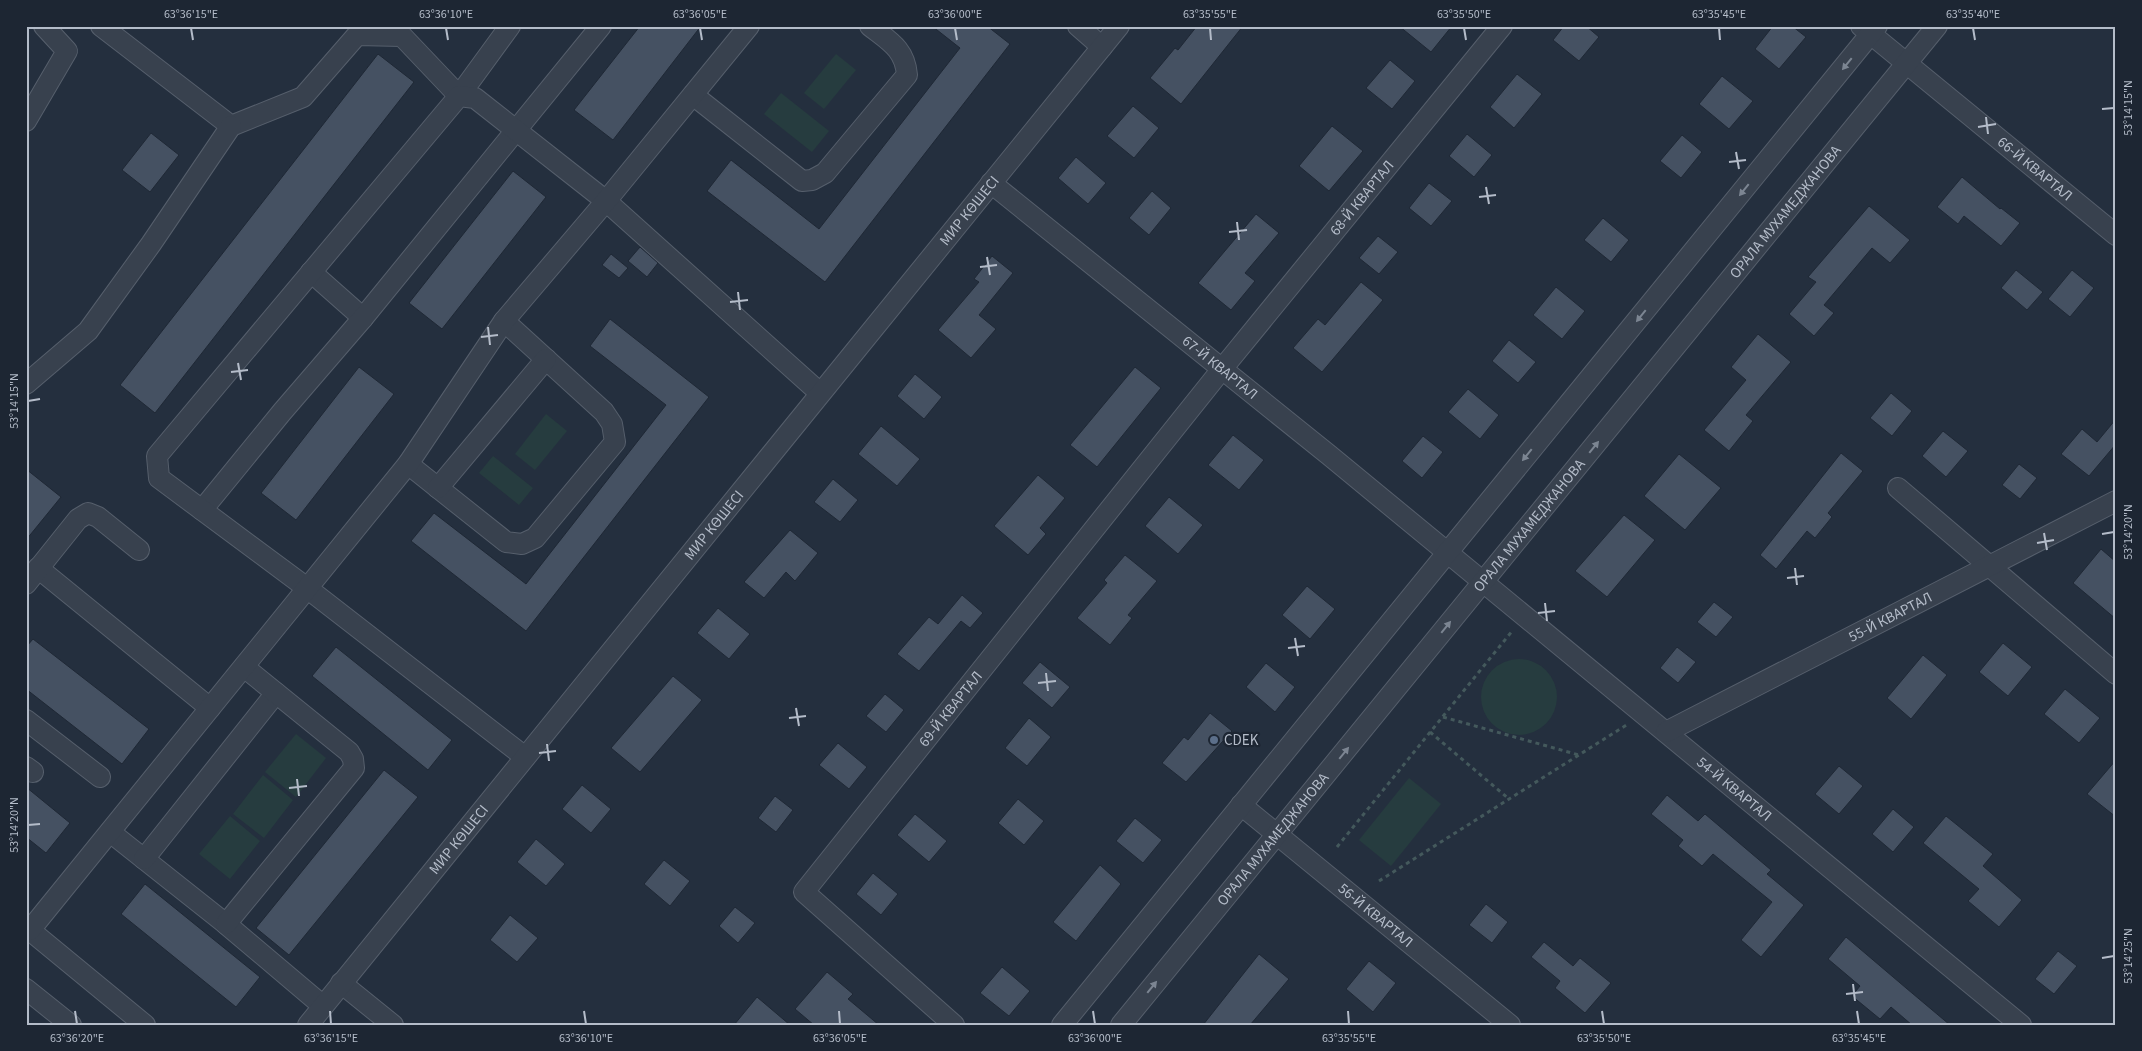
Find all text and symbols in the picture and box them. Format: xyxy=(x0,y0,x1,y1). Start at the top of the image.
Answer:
text: 63°36'15"E xyxy=(164,6,218,23)
text: 63°36'10"E xyxy=(419,6,473,23)
text: 63°36'05"E xyxy=(673,6,727,23)
text: 63°36'00"E xyxy=(928,6,982,23)
text: 63°35'55"E xyxy=(1183,6,1237,23)
text: 63°35'50"E xyxy=(1437,6,1491,23)
text: 63°35'45"E xyxy=(1692,6,1746,23)
text: 63°35'40"E xyxy=(1946,6,2000,23)
one-way arrow xyxy=(1841,57,1852,70)
text: 53°14'15"N xyxy=(2120,80,2137,136)
street label: 66-Й КВАРТАЛ xyxy=(1993,132,2077,206)
street label: ОРАЛА МУХАМЕДЖАНОВА xyxy=(1725,140,1847,283)
street label: 68-Й КВАРТАЛ xyxy=(1325,156,1399,240)
street label: МИР КӨШЕСІ xyxy=(935,172,1004,250)
one-way arrow xyxy=(1738,183,1749,196)
one-way arrow xyxy=(1636,310,1647,322)
street label: 67-Й КВАРТАЛ xyxy=(1178,331,1262,405)
text: 53°14'15"N xyxy=(6,373,23,429)
one-way arrow xyxy=(1588,441,1599,454)
one-way arrow xyxy=(1522,448,1533,461)
street label: ОРАЛА МУХАМЕДЖАНОВА xyxy=(1469,454,1591,597)
street label: МИР КӨШЕСІ xyxy=(680,486,749,565)
text: 53°14'20"N xyxy=(2120,504,2137,560)
street label: 55-Й КВАРТАЛ xyxy=(1845,587,1936,648)
one-way arrow xyxy=(1441,621,1452,634)
street label: 69-Й КВАРТАЛ xyxy=(914,667,988,751)
place label: CDEK xyxy=(1224,730,1259,751)
marker: CDEK xyxy=(1208,734,1220,746)
one-way arrow xyxy=(1338,747,1349,760)
street label: 54-Й КВАРТАЛ xyxy=(1692,752,1776,826)
street label: ОРАЛА МУХАМЕДЖАНОВА xyxy=(1212,768,1335,911)
text: 53°14'20"N xyxy=(6,797,23,853)
street label: МИР КӨШЕСІ xyxy=(424,800,494,879)
street label: 56-Й КВАРТАЛ xyxy=(1333,878,1417,953)
text: 53°14'25"N xyxy=(2120,928,2137,984)
one-way arrow xyxy=(1147,981,1158,994)
text: 63°36'20"E xyxy=(50,1030,104,1047)
text: 63°36'15"E xyxy=(304,1030,358,1047)
text: 63°36'10"E xyxy=(559,1030,613,1047)
text: 63°36'05"E xyxy=(813,1030,867,1047)
text: 63°36'00"E xyxy=(1068,1030,1122,1047)
text: 63°35'55"E xyxy=(1322,1030,1376,1047)
text: 63°35'50"E xyxy=(1577,1030,1631,1047)
text: 63°35'45"E xyxy=(1832,1030,1886,1047)

